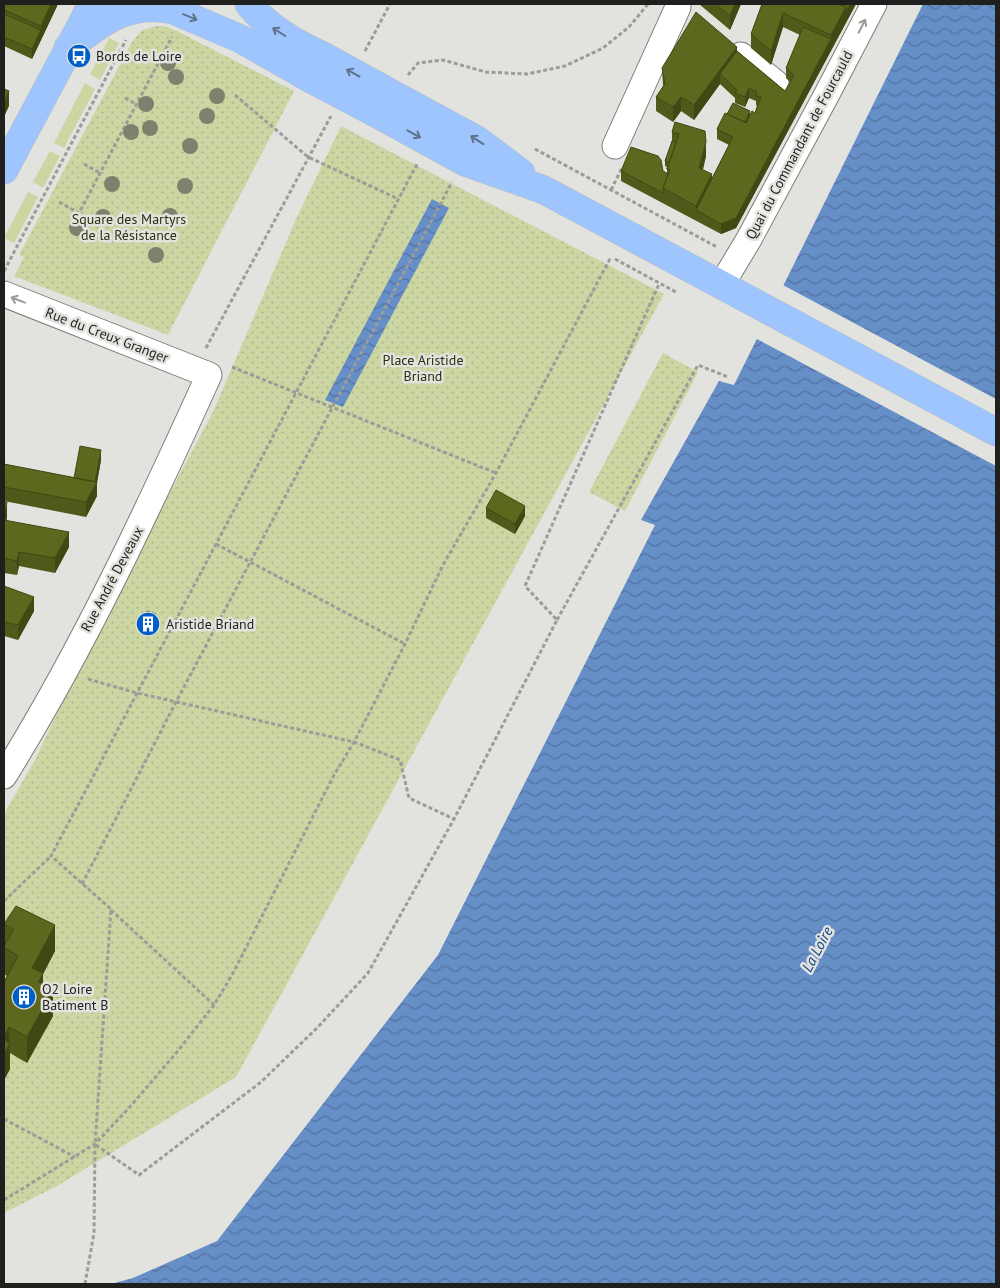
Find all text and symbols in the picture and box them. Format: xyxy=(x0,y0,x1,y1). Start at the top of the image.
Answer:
one-way arrow xyxy=(182,13,197,23)
one-way arrow xyxy=(858,19,867,34)
one-way arrow xyxy=(272,26,286,37)
bus stop icon: Bords de Loire xyxy=(66,43,92,69)
place label: Bords de Loire xyxy=(96,47,182,65)
street label: Quai du Commandant de Fourcauld xyxy=(741,48,857,242)
one-way arrow xyxy=(346,68,361,77)
one-way arrow xyxy=(407,130,421,140)
one-way arrow xyxy=(470,135,484,145)
park label: Square des Martyrs de la Résistance xyxy=(72,210,186,244)
one-way arrow xyxy=(10,295,26,304)
street label: Rue du Creux Granger xyxy=(43,303,171,367)
park label: Place Aristide Briand xyxy=(383,351,464,385)
street label: Rue André Deveaux xyxy=(77,523,147,635)
building icon: Aristide Briand xyxy=(135,611,161,637)
place label: Aristide Briand xyxy=(166,615,254,633)
water label: La Loire xyxy=(797,923,837,975)
place label: O2 Loire Batiment B xyxy=(42,980,108,1014)
building icon: O2 Loire Batiment B xyxy=(11,984,37,1010)

